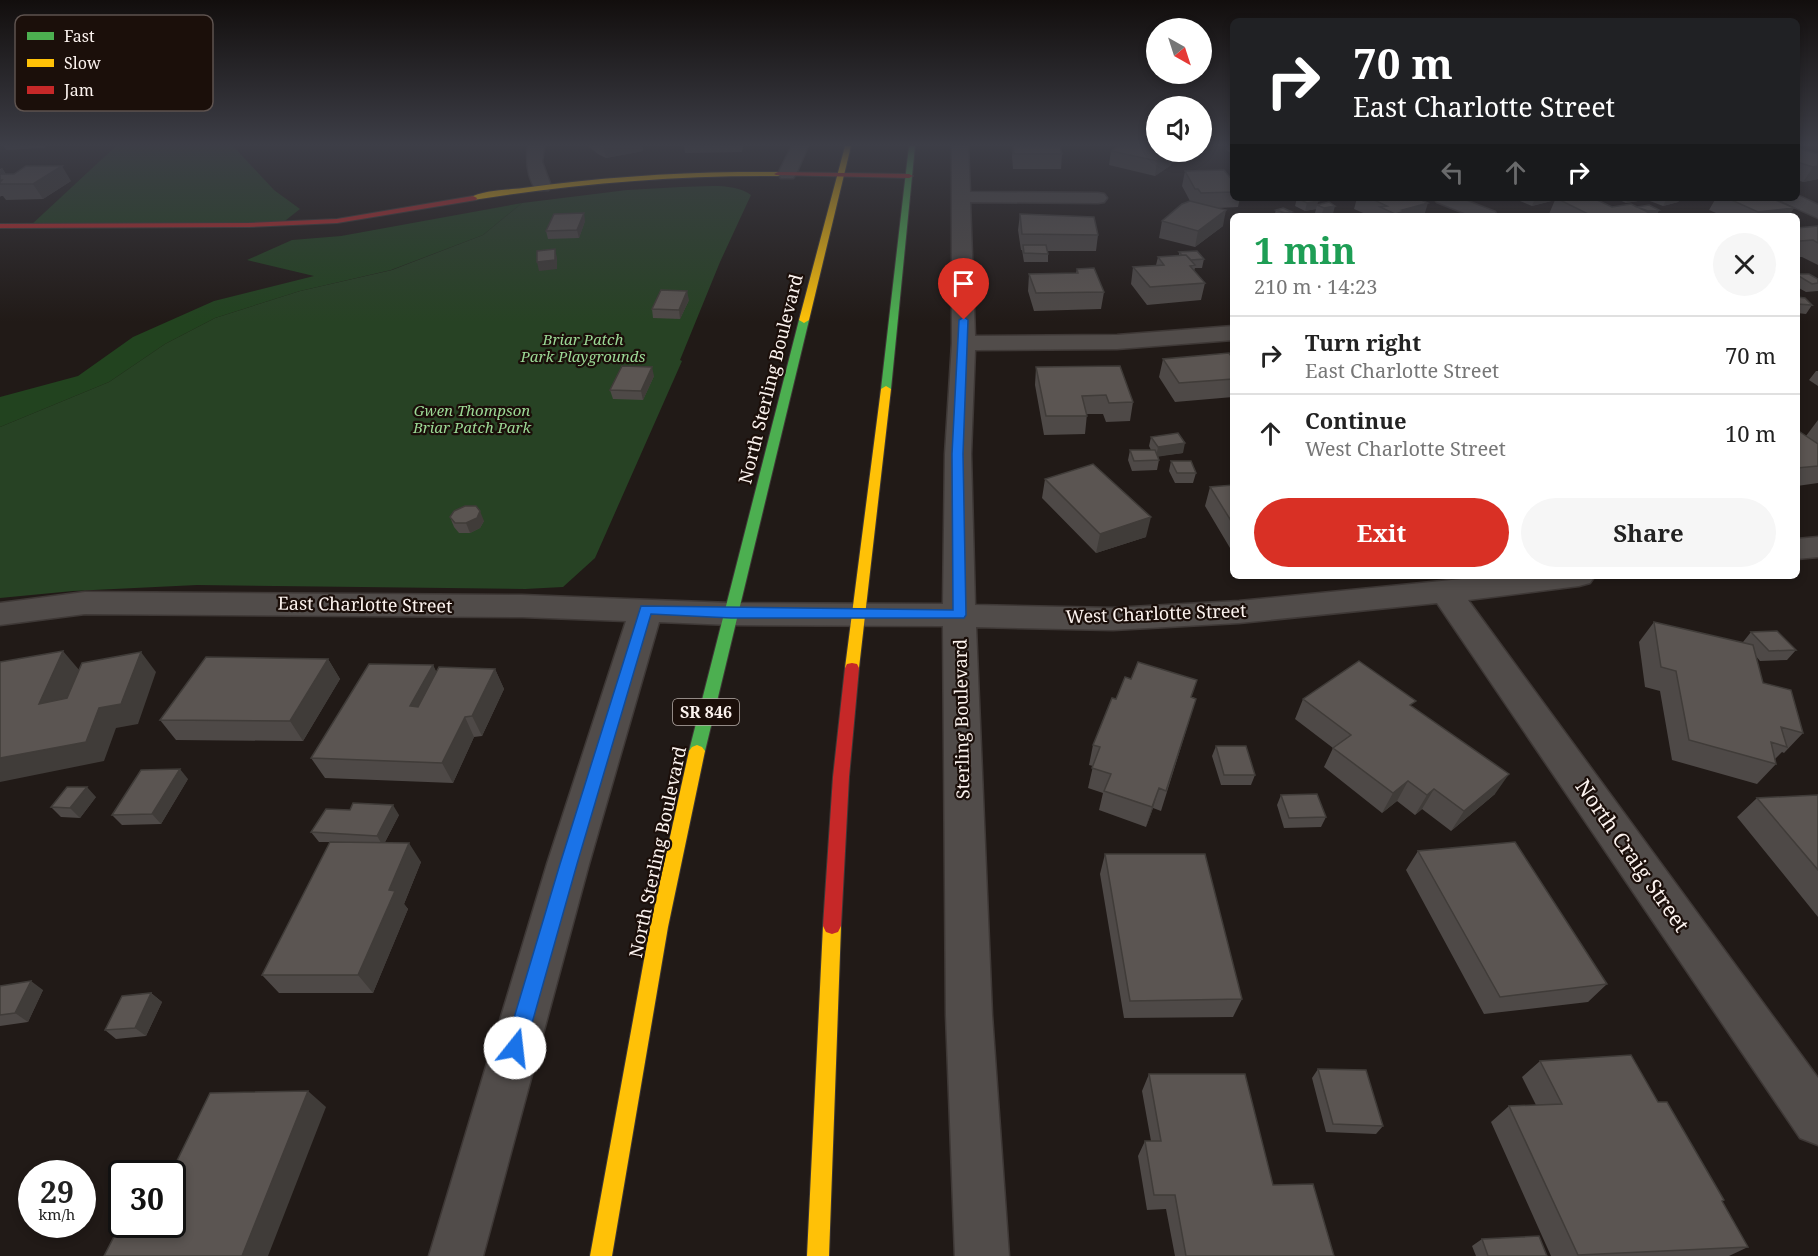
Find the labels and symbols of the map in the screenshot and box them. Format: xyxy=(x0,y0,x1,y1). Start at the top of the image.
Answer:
legend xyxy=(15,15,213,111)
north arrow xyxy=(1146,18,1212,84)
text: Fast xyxy=(64,25,95,47)
text: Slow xyxy=(64,52,101,74)
text: Jam xyxy=(63,79,94,101)
pin xyxy=(938,258,989,320)
street label: North Sterling Boulevard xyxy=(732,271,808,486)
park label: Briar Patch Park Playgrounds xyxy=(520,329,645,366)
park label: Gwen Thompson Briar Patch Park xyxy=(412,400,532,437)
street label: East Charlotte Street xyxy=(277,590,453,618)
street label: West Charlotte Street xyxy=(1065,598,1247,628)
street label: Sterling Boulevard xyxy=(948,639,974,799)
road number: SR 846 xyxy=(673,699,739,725)
street label: North Sterling Boulevard xyxy=(623,744,691,960)
street label: North Craig Street xyxy=(1570,773,1696,937)
position arrow xyxy=(483,1016,547,1080)
speed limit sign: 30 xyxy=(108,1160,186,1238)

